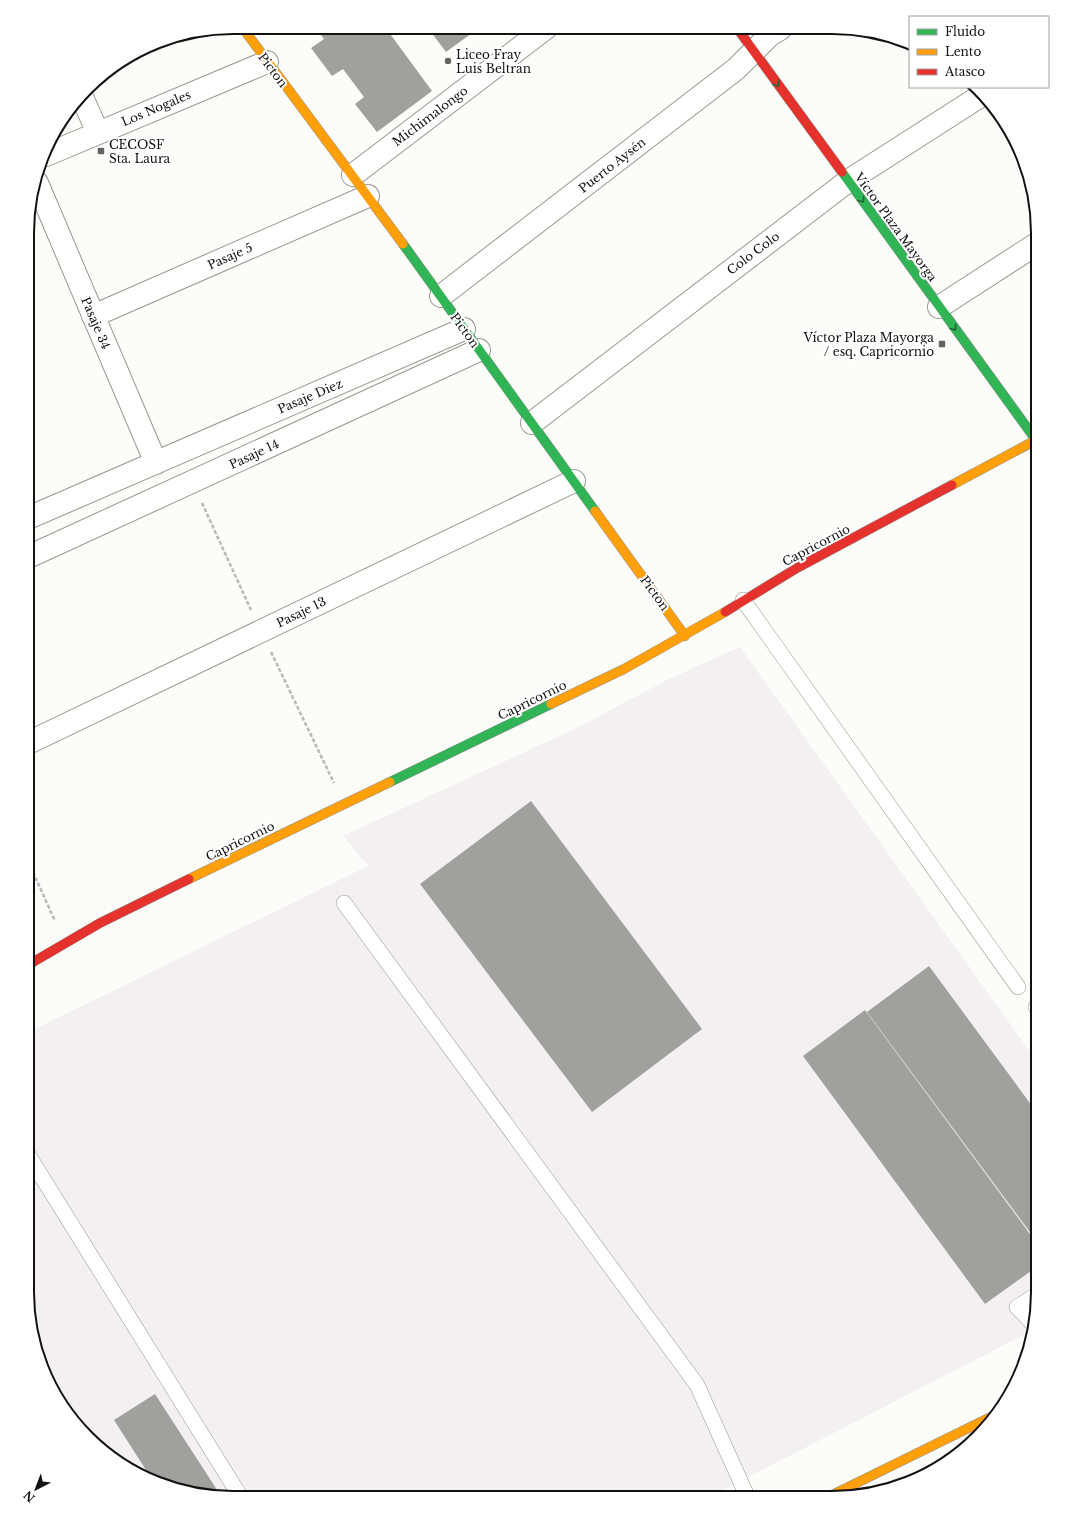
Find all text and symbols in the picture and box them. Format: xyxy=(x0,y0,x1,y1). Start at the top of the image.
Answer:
legend xyxy=(909,16,1049,88)
text: Fluido xyxy=(945,24,985,39)
text: Lento xyxy=(945,44,981,59)
place label: Liceo Fray Luis Beltran xyxy=(456,47,531,76)
street label: Picton xyxy=(255,50,291,90)
marker: Liceo Fray Luis Beltran xyxy=(443,56,453,66)
text: Atasco xyxy=(944,64,985,79)
one-way arrow xyxy=(772,79,779,86)
street label: Michimalongo xyxy=(389,83,471,149)
street label: Los Nogales xyxy=(119,87,193,129)
street label: Puerto Aysén xyxy=(576,134,648,196)
place label: CECOSF Sta. Laura xyxy=(109,137,171,166)
marker: CECOSF Sta. Laura xyxy=(96,146,106,156)
street label: Víctor Plaza Mayorga xyxy=(851,169,941,285)
one-way arrow xyxy=(857,196,864,203)
street label: Colo Colo xyxy=(724,228,782,278)
street label: Pasaje 5 xyxy=(205,239,255,273)
street label: Pasaje 34 xyxy=(78,295,114,351)
street label: Picton xyxy=(447,310,483,350)
one-way arrow xyxy=(950,324,957,331)
place label: Víctor Plaza Mayorga / esq. Capricornio xyxy=(802,330,934,359)
marker: Víctor Plaza Mayorga / esq. Capricornio xyxy=(937,339,947,349)
street label: Pasaje Diez xyxy=(275,375,345,416)
street label: Pasaje 14 xyxy=(227,436,281,472)
street label: Capricornio xyxy=(780,521,853,569)
street label: Picton xyxy=(637,573,673,613)
street label: Pasaje 13 xyxy=(274,594,328,630)
street label: Capricornio xyxy=(495,677,569,723)
street label: Capricornio xyxy=(203,818,277,864)
north arrow xyxy=(16,1469,56,1509)
text: N xyxy=(20,1487,38,1505)

